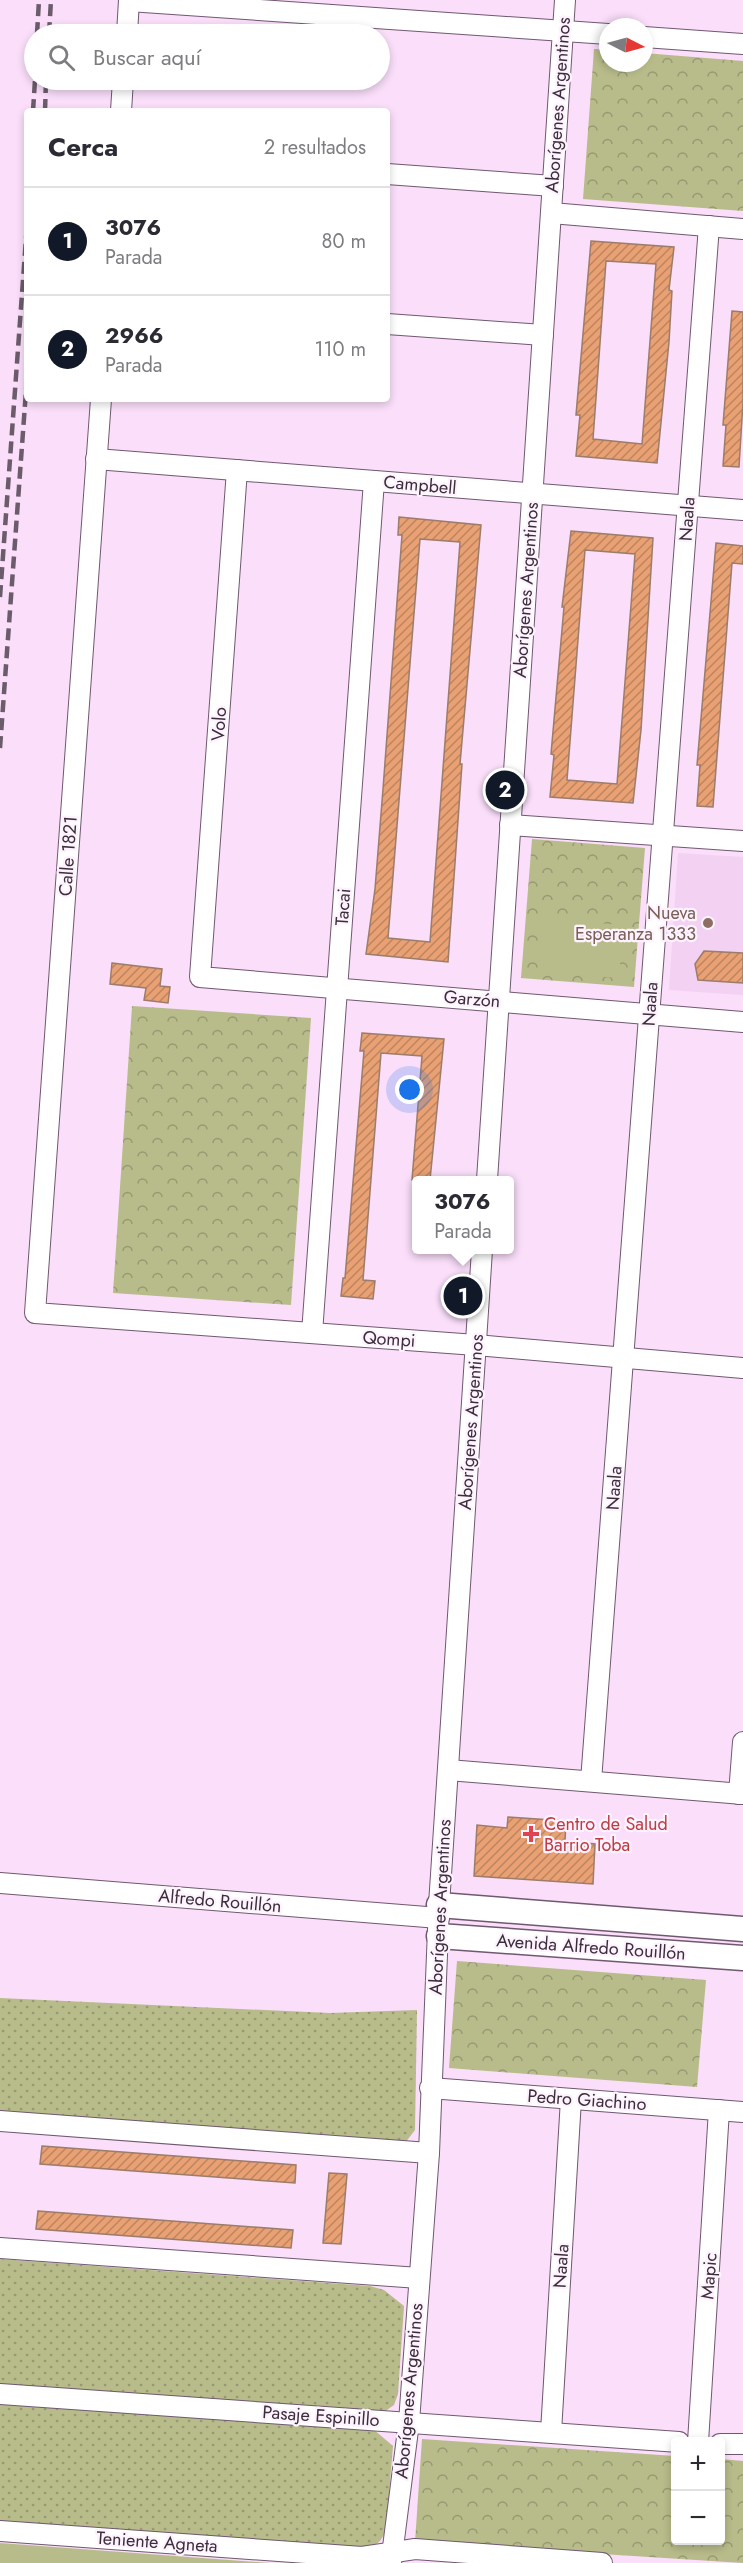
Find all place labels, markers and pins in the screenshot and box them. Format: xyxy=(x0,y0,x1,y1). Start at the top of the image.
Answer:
pin: 2 xyxy=(486,768,524,812)
place label: Nueva Esperanza 1333 xyxy=(575,900,696,947)
marker: Nueva Esperanza 1333 xyxy=(701,916,715,930)
pin: 1 xyxy=(444,1274,482,1318)
place label: Centro de Salud Barrio Toba xyxy=(544,1811,668,1858)
marker: Centro de Salud Barrio Toba xyxy=(522,1825,540,1843)

